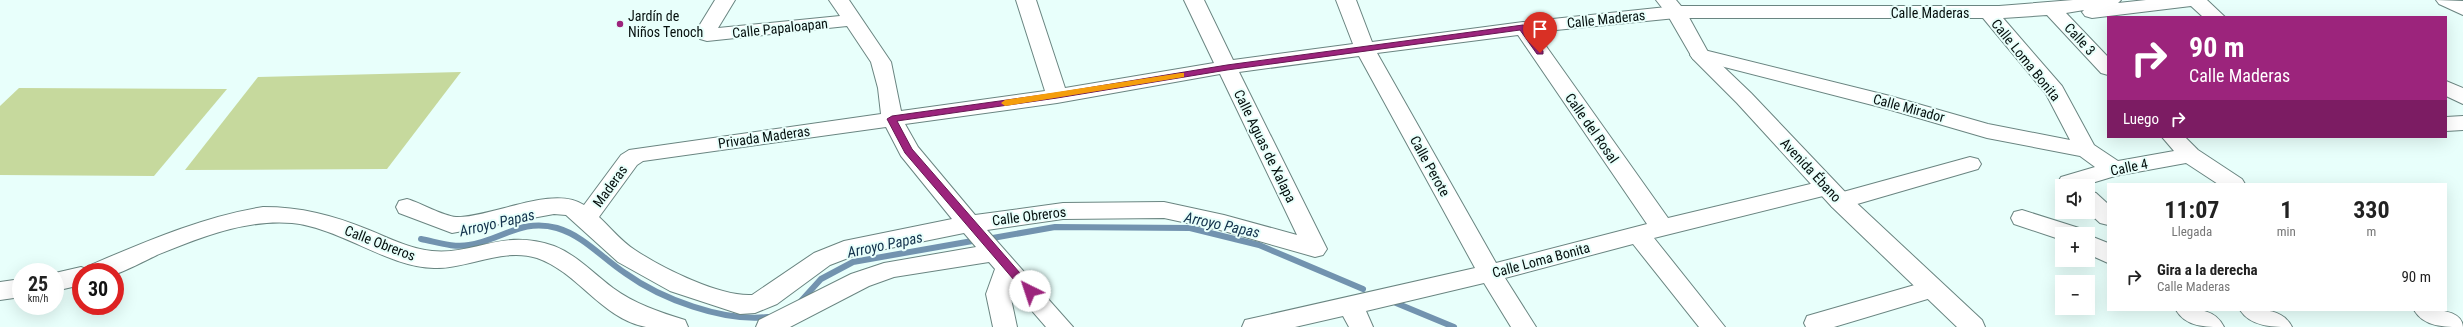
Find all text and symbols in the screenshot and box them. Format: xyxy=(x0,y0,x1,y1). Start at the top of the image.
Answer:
street label: Calle Maderas xyxy=(1891,5,1969,21)
street label: Calle Maderas xyxy=(1566,7,1646,31)
place label: Jardín de Niños Tenoch xyxy=(628,8,703,40)
pin xyxy=(1523,12,1557,53)
street label: Calle Papaloapan xyxy=(731,15,829,41)
street label: Calle Loma Bonita xyxy=(1988,16,2064,104)
icon: arrive xyxy=(1529,18,1551,40)
marker: Jardín de Niños Tenoch xyxy=(615,19,625,29)
street label: Calle 3 xyxy=(2061,20,2099,58)
text: 90 m xyxy=(2189,31,2245,64)
icon: right xyxy=(2123,32,2175,84)
text: Calle Maderas xyxy=(2189,65,2290,86)
street label: Calle Aguas de Xalapa xyxy=(1231,87,1299,205)
street label: Calle del Rosal xyxy=(1562,90,1622,166)
street label: Calle Mirador xyxy=(1871,91,1947,125)
icon: right xyxy=(2167,108,2189,130)
text: Luego xyxy=(2123,110,2159,128)
street label: Privada Maderas xyxy=(717,123,811,151)
street label: Calle Perote xyxy=(1407,133,1453,200)
street label: Avenida Ébano xyxy=(1777,134,1845,205)
street label: Calle 4 xyxy=(2109,155,2149,179)
street label: Maderas xyxy=(589,162,631,210)
map controls xyxy=(2055,179,2095,315)
button: sound xyxy=(2055,179,2095,219)
text: 11:07 xyxy=(2164,196,2219,224)
text: 1 xyxy=(2280,196,2292,224)
text: 330 xyxy=(2353,196,2390,224)
street label: Calle Obreros xyxy=(991,204,1067,228)
water label: Arroyo Papas xyxy=(457,206,537,241)
water label: Arroyo Papas xyxy=(1182,208,1262,242)
street label: Calle Obreros xyxy=(342,222,418,264)
text: Llegada xyxy=(2172,224,2212,239)
text: min xyxy=(2277,224,2296,239)
text: m xyxy=(2367,224,2376,239)
button: + xyxy=(2055,227,2095,267)
water label: Arroyo Papas xyxy=(845,228,925,262)
street label: Calle Loma Bonita xyxy=(1490,239,1592,281)
text: Gira a la derecha xyxy=(2157,261,2258,279)
speed limit sign: 30 xyxy=(72,263,124,315)
icon: right xyxy=(2123,266,2145,288)
text: 90 m xyxy=(2401,268,2431,286)
position arrow xyxy=(1009,270,1051,312)
text: 25 xyxy=(28,272,48,296)
button: − xyxy=(2055,275,2095,315)
text: Calle Maderas xyxy=(2157,279,2230,294)
text: km/h xyxy=(28,293,48,304)

